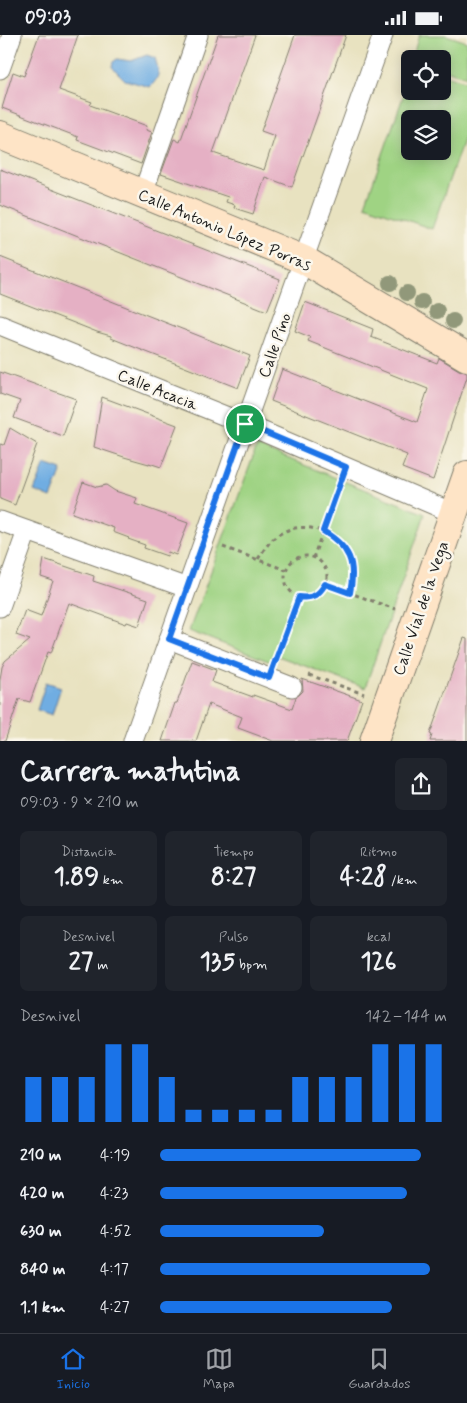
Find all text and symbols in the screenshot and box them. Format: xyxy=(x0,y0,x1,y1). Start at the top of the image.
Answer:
text: 09:03 xyxy=(25,5,71,30)
map controls xyxy=(401,50,451,160)
button: locate xyxy=(401,50,451,100)
button: layers xyxy=(401,110,451,160)
street label: Calle Antonio López Porras xyxy=(135,184,314,276)
street label: Calle Pino xyxy=(254,310,297,381)
street label: Calle Acacia xyxy=(114,365,201,416)
pin xyxy=(224,403,266,445)
icon: arrive xyxy=(231,410,259,438)
street label: Calle Vial de la Vega xyxy=(389,538,455,679)
text: Carrera matutina xyxy=(20,754,240,791)
button: share xyxy=(395,758,447,810)
text: 09:03 · 9 × 210 m xyxy=(20,792,138,813)
text: Distancia xyxy=(61,843,116,861)
text: Tiempo xyxy=(213,843,254,861)
text: Ritmo xyxy=(360,843,397,861)
text: 1.89 xyxy=(54,861,99,894)
text: 8:27 xyxy=(211,861,256,894)
text: 4:28 xyxy=(340,861,387,894)
text: km xyxy=(99,871,123,889)
text: /km xyxy=(387,871,417,889)
text: Desnivel xyxy=(62,928,115,946)
text: Pulso xyxy=(219,928,248,946)
text: kcal xyxy=(367,928,390,946)
text: 27 xyxy=(69,946,93,979)
text: 135 xyxy=(200,946,235,979)
text: 126 xyxy=(360,946,397,979)
text: m xyxy=(93,956,108,974)
text: bpm xyxy=(235,956,267,974)
text: Desnivel xyxy=(20,1006,80,1027)
text: 142–144 m xyxy=(365,1006,447,1027)
text: 210 m xyxy=(20,1145,61,1166)
text: 4:19 xyxy=(100,1145,130,1166)
text: 420 m xyxy=(20,1183,64,1204)
text: 4:23 xyxy=(100,1183,128,1204)
text: 630 m xyxy=(20,1221,62,1242)
text: 4:52 xyxy=(100,1221,132,1242)
text: 840 m xyxy=(20,1259,65,1280)
text: 4:17 xyxy=(100,1259,129,1280)
text: 1.1 km xyxy=(20,1297,65,1318)
text: 4:27 xyxy=(100,1297,129,1318)
tab: Inicio xyxy=(57,1345,90,1393)
tab: Mapa xyxy=(203,1345,235,1393)
tab: Guardados xyxy=(348,1345,410,1393)

